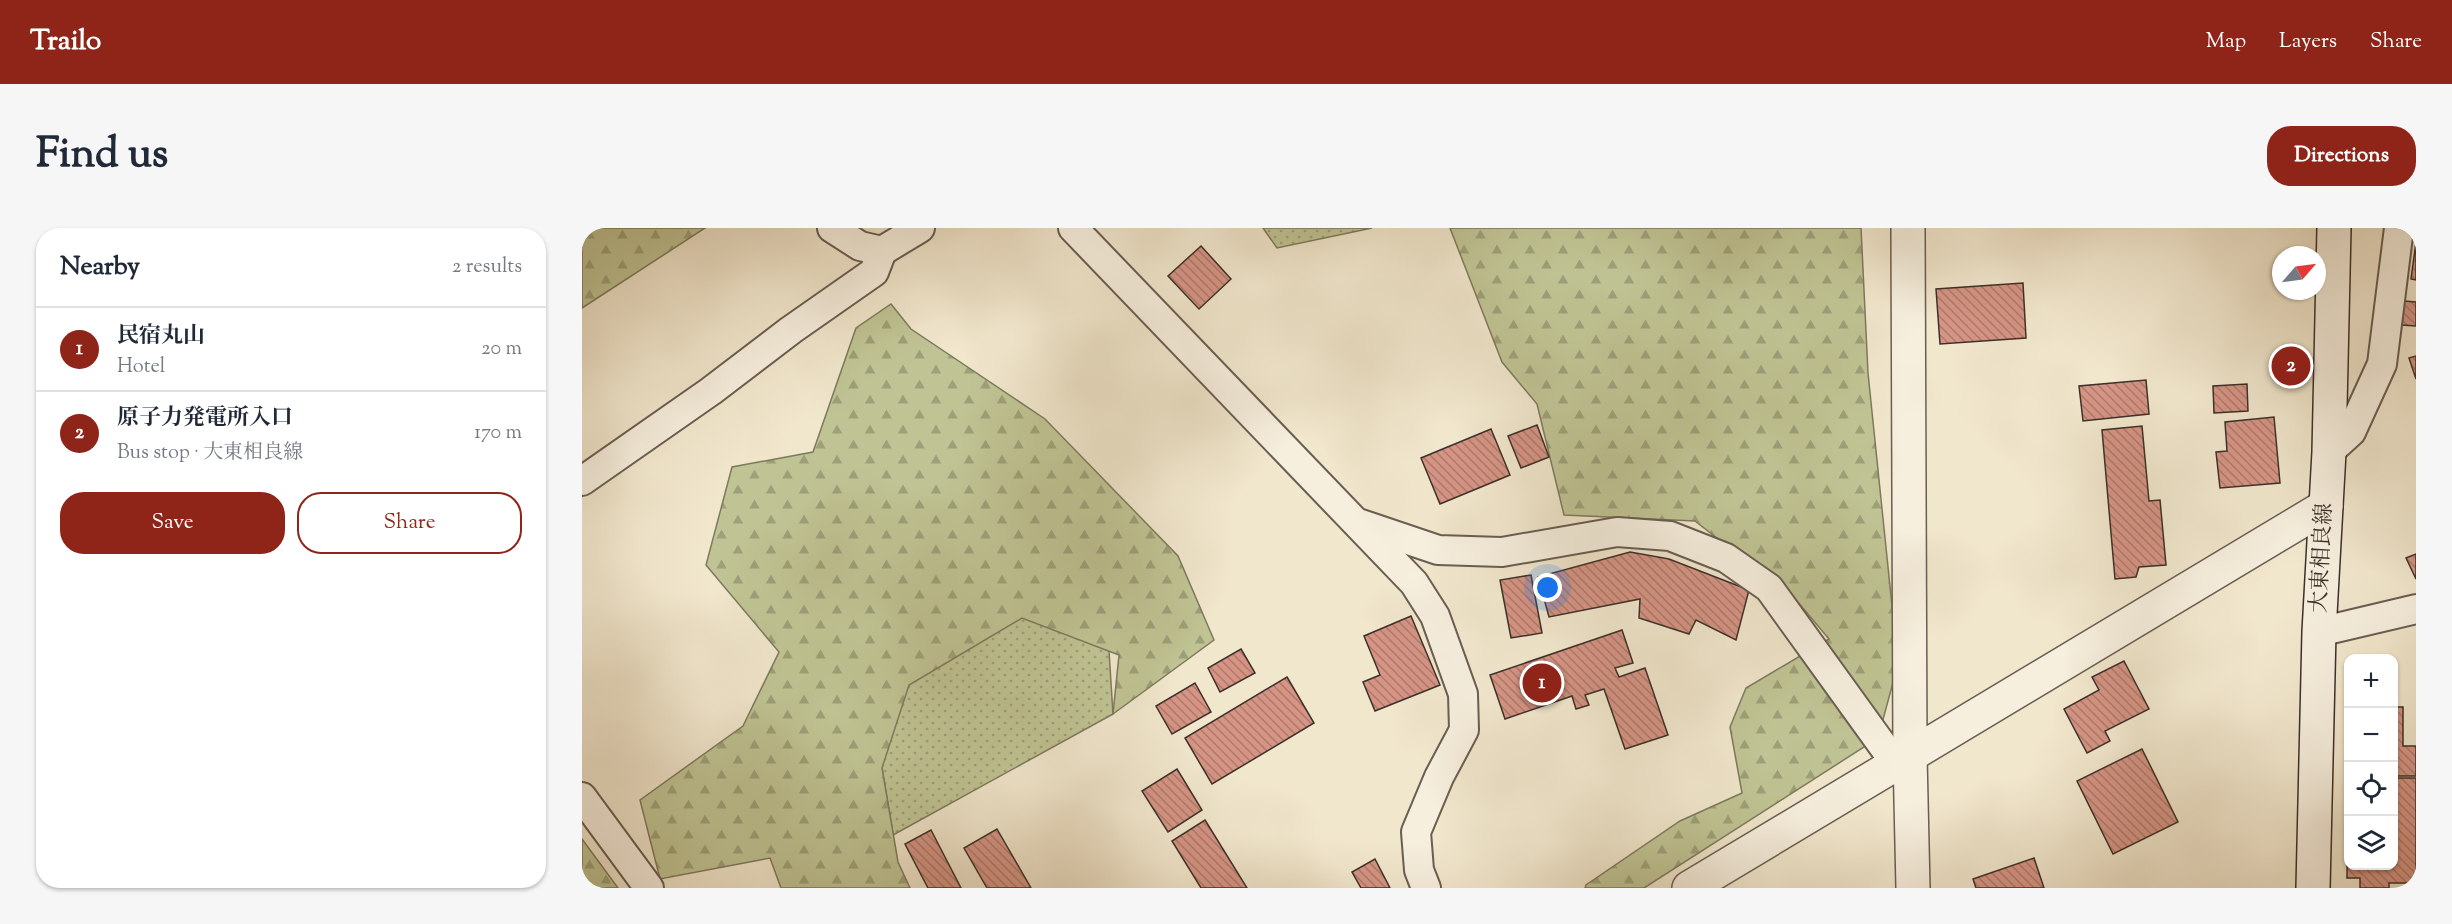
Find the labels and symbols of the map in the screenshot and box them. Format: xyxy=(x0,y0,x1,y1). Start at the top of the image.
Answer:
north arrow xyxy=(2272,246,2326,300)
pin: 2 xyxy=(2272,344,2310,388)
street label: 大東相良線 xyxy=(2304,502,2342,614)
your location xyxy=(1533,573,1562,602)
pin: 1 xyxy=(1522,660,1562,706)

